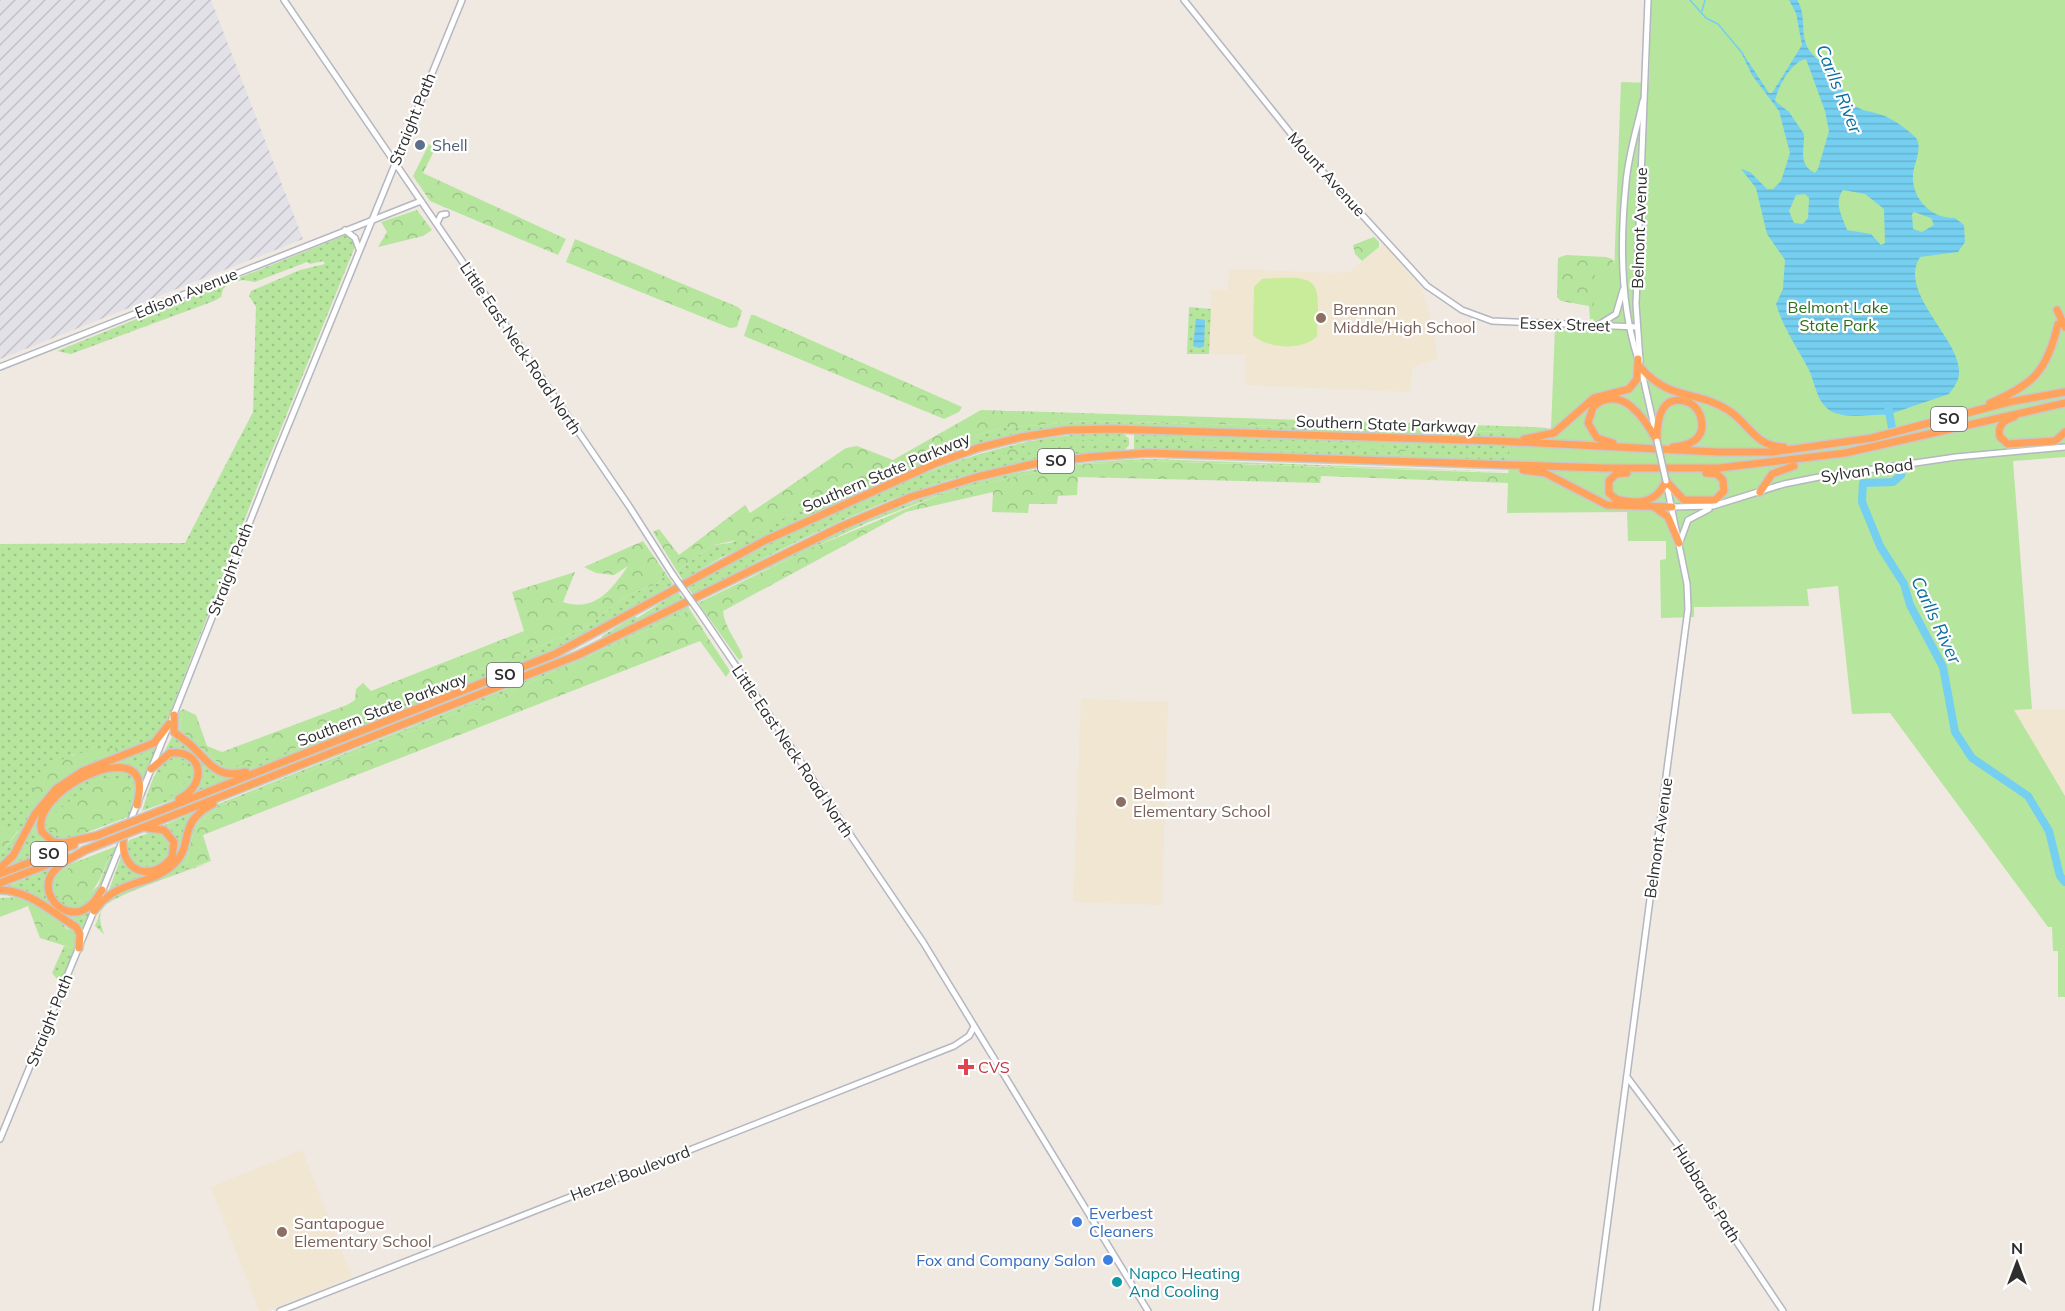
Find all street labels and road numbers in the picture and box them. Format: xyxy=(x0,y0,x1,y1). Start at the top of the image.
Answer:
street label: Straight Path xyxy=(384,70,440,168)
street label: Mount Avenue xyxy=(1284,128,1370,220)
street label: Belmont Avenue xyxy=(1627,167,1651,289)
street label: Little East Neck Road North xyxy=(456,258,586,438)
street label: Edison Avenue xyxy=(132,263,240,323)
street label: Essex Street xyxy=(1519,312,1611,336)
road number: SO xyxy=(1931,407,1967,431)
street label: Southern State Parkway xyxy=(1296,411,1477,437)
street label: Southern State Parkway xyxy=(799,427,973,516)
road number: SO xyxy=(1038,449,1074,473)
street label: Sylvan Road xyxy=(1820,454,1914,486)
street label: Straight Path xyxy=(203,520,257,618)
street label: Little East Neck Road North xyxy=(728,661,858,841)
road number: SO xyxy=(487,663,523,687)
street label: Southern State Parkway xyxy=(294,667,470,751)
street label: Belmont Avenue xyxy=(1640,776,1676,900)
road number: SO xyxy=(31,842,67,866)
street label: Straight Path xyxy=(21,971,77,1069)
street label: Hubbards Path xyxy=(1669,1140,1745,1246)
street label: Herzel Boulevard xyxy=(567,1141,693,1205)

